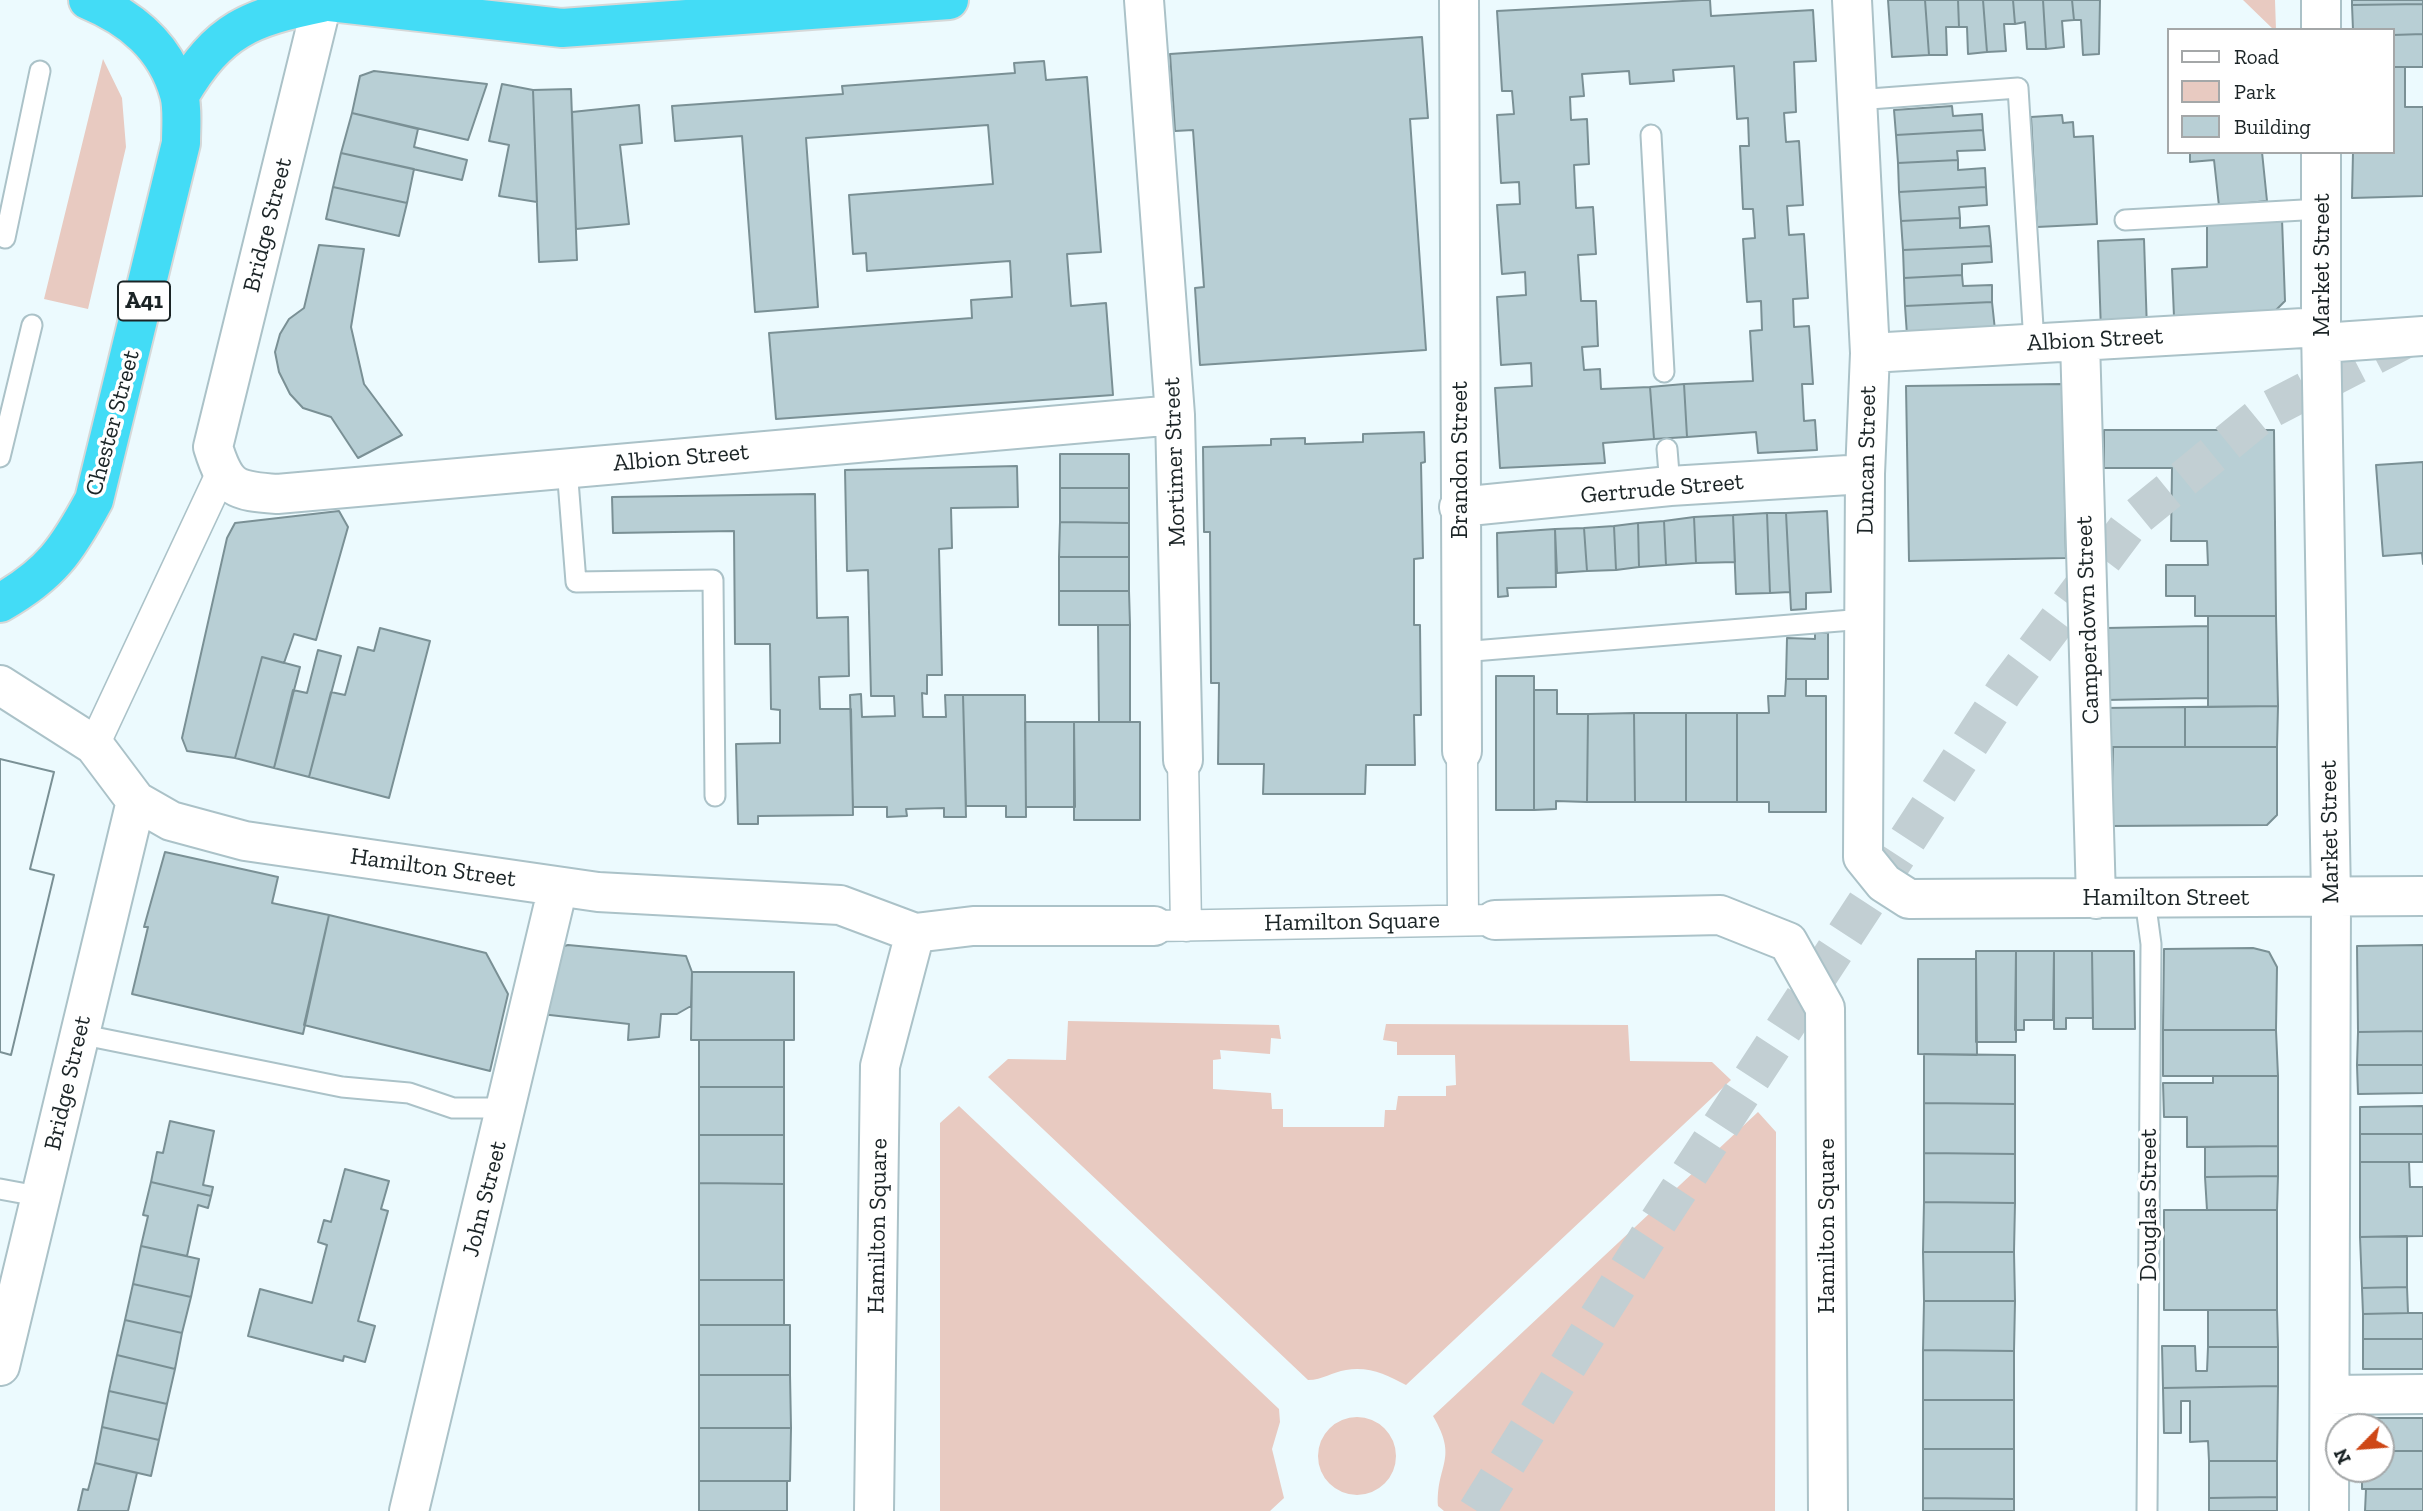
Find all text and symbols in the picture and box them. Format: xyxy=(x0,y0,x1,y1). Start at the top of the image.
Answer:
legend xyxy=(2168,28,2395,154)
text: Road xyxy=(2234,44,2279,69)
text: Park xyxy=(2234,79,2276,104)
text: Building xyxy=(2234,114,2311,139)
street label: Bridge Street xyxy=(237,155,299,295)
street label: Market Street xyxy=(2308,193,2336,337)
road number: A41 xyxy=(118,282,170,320)
street label: Albion Street xyxy=(2026,322,2164,358)
street label: Chester Street xyxy=(80,347,146,499)
street label: Mortimer Street xyxy=(1158,377,1192,547)
street label: Brandon Street xyxy=(1446,381,1474,539)
street label: Duncan Street xyxy=(1851,385,1883,535)
street label: Albion Street xyxy=(612,438,750,478)
street label: Gertrude Street xyxy=(1579,468,1745,510)
street label: Camperdown Street xyxy=(2070,515,2106,725)
street label: Market Street xyxy=(2314,760,2346,904)
street label: Hamilton Street xyxy=(348,842,518,894)
street label: Hamilton Street xyxy=(2083,884,2249,912)
street label: Hamilton Square xyxy=(1264,906,1440,938)
street label: Bridge Street xyxy=(38,1013,98,1153)
street label: Douglas Street xyxy=(2135,1128,2163,1282)
street label: John Street xyxy=(457,1138,513,1260)
street label: Hamilton Square xyxy=(862,1138,894,1314)
street label: Hamilton Square xyxy=(1813,1138,1841,1314)
north arrow xyxy=(2325,1413,2395,1483)
text: N xyxy=(2329,1445,2356,1468)

